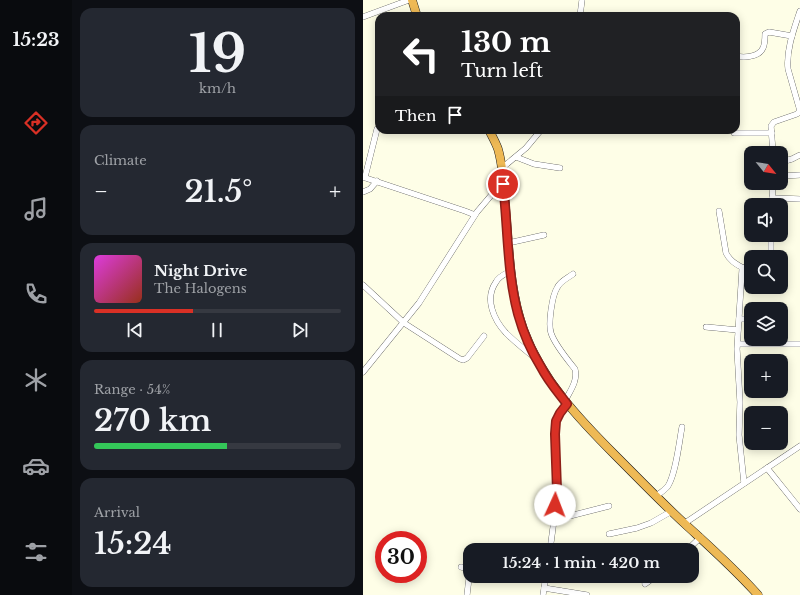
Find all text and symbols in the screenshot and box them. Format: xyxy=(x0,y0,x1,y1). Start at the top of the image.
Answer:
text: 19 xyxy=(189,22,246,86)
text: 130 m xyxy=(461,25,551,60)
icon: left xyxy=(395,28,447,80)
text: 15:23 xyxy=(13,29,59,51)
text: Turn left xyxy=(461,60,543,82)
text: km/h xyxy=(199,80,236,97)
icon: arrive xyxy=(444,104,466,126)
text: Then xyxy=(395,106,436,125)
icon: directions xyxy=(22,109,50,137)
north arrow xyxy=(744,146,788,190)
map controls xyxy=(744,146,788,450)
text: Climate xyxy=(94,152,147,169)
pin xyxy=(486,167,520,201)
text: 21.5° xyxy=(184,173,252,210)
icon: arrive xyxy=(492,173,514,195)
text: − xyxy=(94,178,108,205)
text: + xyxy=(329,178,341,205)
icon: music xyxy=(22,195,50,223)
button: sound xyxy=(744,198,788,242)
button: search xyxy=(744,250,788,294)
text: Night Drive xyxy=(154,261,247,280)
icon: phone xyxy=(22,280,50,308)
text: The Halogens xyxy=(154,280,247,297)
button: layers xyxy=(744,302,788,346)
icon: previous xyxy=(124,319,146,341)
icon: pause xyxy=(206,319,228,341)
icon: next xyxy=(289,319,311,341)
button: + xyxy=(744,354,788,398)
icon: climate xyxy=(22,366,50,394)
text: Range · 54% xyxy=(94,381,170,398)
text: 270 km xyxy=(94,402,211,439)
button: − xyxy=(744,406,788,450)
icon: car xyxy=(22,452,50,480)
position arrow xyxy=(534,484,576,526)
text: Arrival xyxy=(94,504,140,521)
text: 15:24 xyxy=(94,525,172,562)
speed limit sign: 30 xyxy=(375,531,427,583)
icon: filters xyxy=(22,538,50,566)
text: 15:24 · 1 min · 420 m xyxy=(502,553,660,572)

